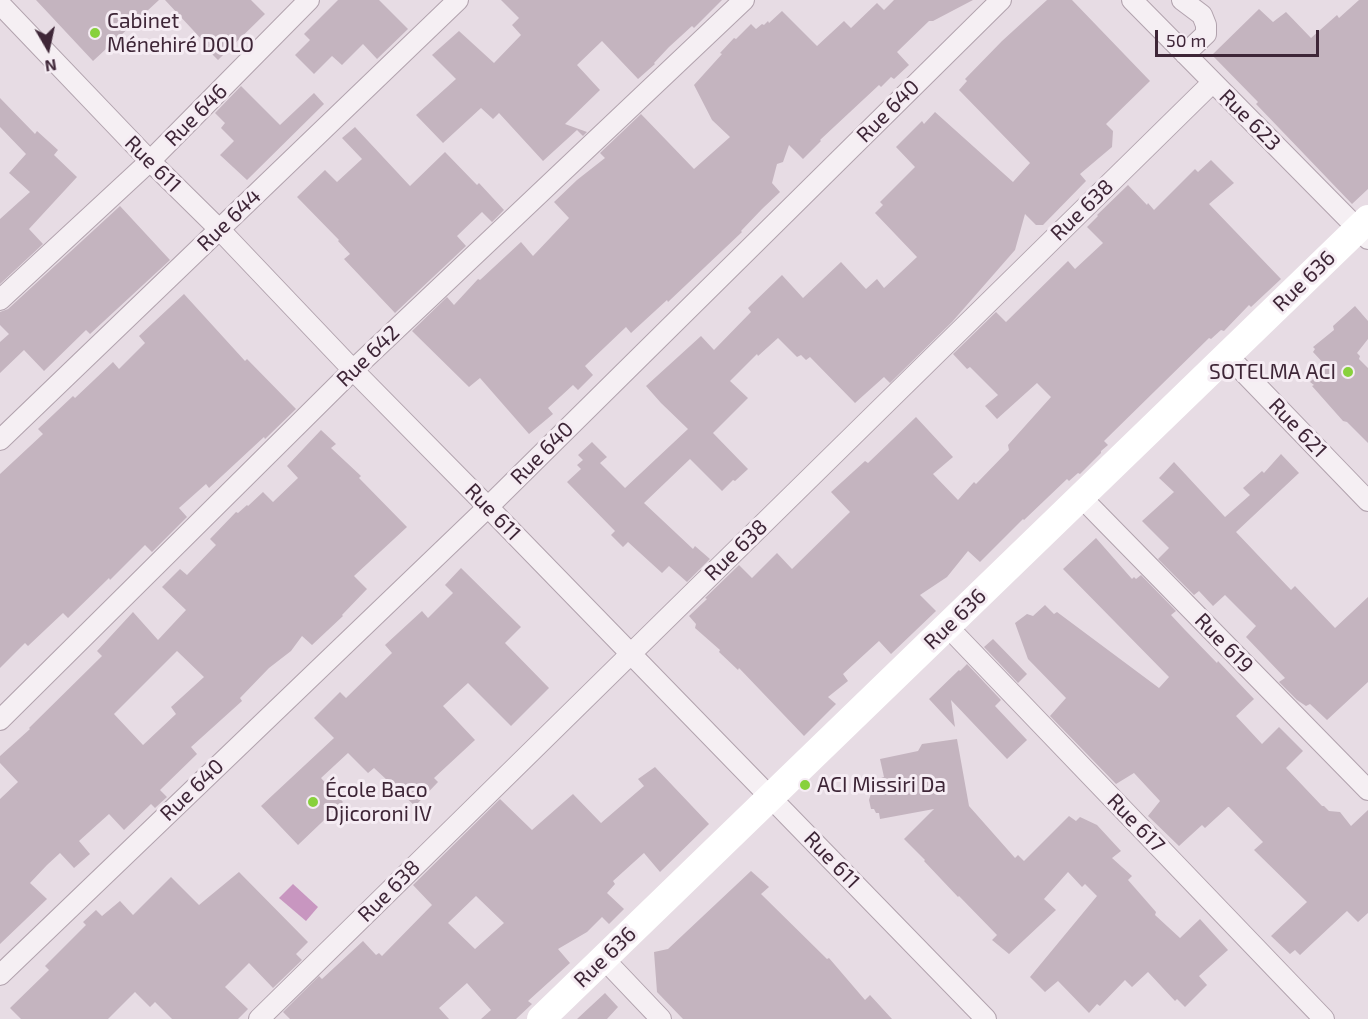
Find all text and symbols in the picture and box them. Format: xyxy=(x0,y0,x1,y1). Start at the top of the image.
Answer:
place label: Cabinet Ménehiré DOLO xyxy=(107,8,254,58)
north arrow xyxy=(18,18,78,78)
scale bar xyxy=(1158,18,1322,56)
marker: Cabinet Ménehiré DOLO xyxy=(88,26,102,40)
text: 50 m xyxy=(1166,29,1206,51)
text: N xyxy=(44,56,58,77)
street label: Rue 640 xyxy=(851,74,925,148)
street label: Rue 646 xyxy=(160,79,232,151)
street label: Rue 623 xyxy=(1214,84,1286,156)
street label: Rue 611 xyxy=(119,130,187,198)
street label: Rue 638 xyxy=(1045,174,1119,246)
street label: Rue 644 xyxy=(192,184,266,256)
street label: Rue 636 xyxy=(1268,245,1340,317)
street label: Rue 642 xyxy=(331,320,405,392)
place label: SOTELMA ACI xyxy=(1209,359,1336,385)
marker: SOTELMA ACI xyxy=(1341,365,1355,379)
street label: Rue 621 xyxy=(1264,393,1332,463)
street label: Rue 640 xyxy=(505,416,579,490)
street label: Rue 611 xyxy=(460,478,526,546)
street label: Rue 638 xyxy=(699,514,773,586)
street label: Rue 636 xyxy=(919,583,991,655)
street label: Rue 619 xyxy=(1189,608,1259,678)
street label: Rue 640 xyxy=(155,754,229,826)
place label: ACI Missiri Da xyxy=(817,772,946,798)
place label: École Baco Djicoroni IV xyxy=(325,777,432,827)
marker: ACI Missiri Da xyxy=(798,778,812,792)
street label: Rue 617 xyxy=(1102,788,1170,858)
marker: École Baco Djicoroni IV xyxy=(306,795,320,809)
street label: Rue 611 xyxy=(799,826,865,894)
street label: Rue 638 xyxy=(353,855,425,927)
street label: Rue 636 xyxy=(569,921,641,993)

